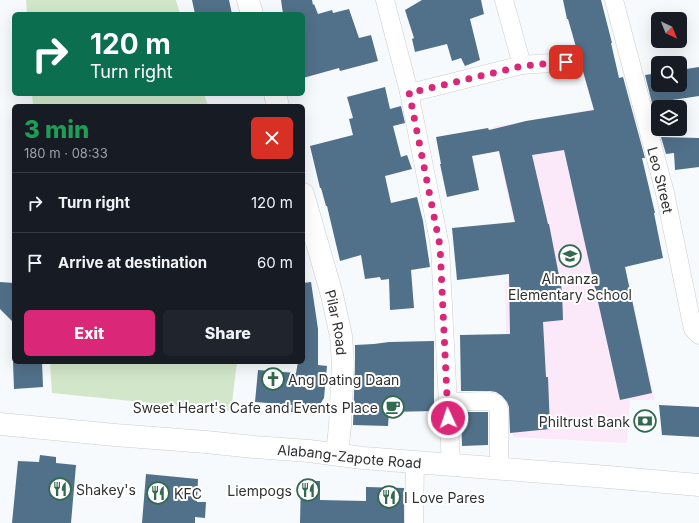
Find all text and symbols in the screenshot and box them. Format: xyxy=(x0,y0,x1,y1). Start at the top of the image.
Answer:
north arrow xyxy=(651,12,687,48)
map controls xyxy=(651,12,687,136)
text: 120 m xyxy=(90,27,171,61)
icon: right xyxy=(24,28,76,80)
pin xyxy=(549,45,583,79)
icon: arrive xyxy=(555,51,577,73)
button: search xyxy=(651,56,687,92)
text: Turn right xyxy=(90,61,173,82)
button: layers xyxy=(651,100,687,136)
text: 3 min xyxy=(24,115,89,144)
button: close xyxy=(251,117,293,159)
text: 180 m · 08:33 xyxy=(24,145,108,161)
street label: Leo Street xyxy=(645,145,678,215)
icon: right xyxy=(24,192,46,214)
text: Turn right xyxy=(58,193,130,212)
text: 120 m xyxy=(251,193,293,212)
school or university icon: Almanza Elementary School xyxy=(557,243,583,269)
icon: arrive xyxy=(24,252,46,274)
text: Arrive at destination xyxy=(58,253,207,272)
text: 60 m xyxy=(257,253,293,272)
place label: Almanza Elementary School xyxy=(508,270,632,303)
street label: Pilar Road xyxy=(322,287,351,356)
button: Exit xyxy=(24,310,155,356)
button: Share xyxy=(163,310,293,356)
church icon: Ang Dating Daan xyxy=(260,366,286,392)
place label: Ang Dating Daan xyxy=(288,371,399,388)
cafe icon: Sweet Heart's Cafe and Events Place xyxy=(380,394,406,420)
position arrow xyxy=(427,397,469,439)
place label: Sweet Heart's Cafe and Events Place xyxy=(133,399,378,416)
bank icon: Philtrust Bank xyxy=(632,408,658,434)
place label: Philtrust Bank xyxy=(539,413,630,430)
street label: Alabang-Zapote Road xyxy=(277,440,422,471)
restaurant icon: Shakey's xyxy=(47,476,73,502)
restaurant icon: Liempogs xyxy=(295,477,321,503)
restaurant icon: KFC xyxy=(145,480,171,506)
place label: Shakey's xyxy=(76,481,136,498)
place label: Liempogs xyxy=(227,482,292,499)
restaurant icon: I Love Pares xyxy=(376,484,402,510)
place label: KFC xyxy=(174,485,202,502)
place label: I Love Pares xyxy=(404,489,485,506)

